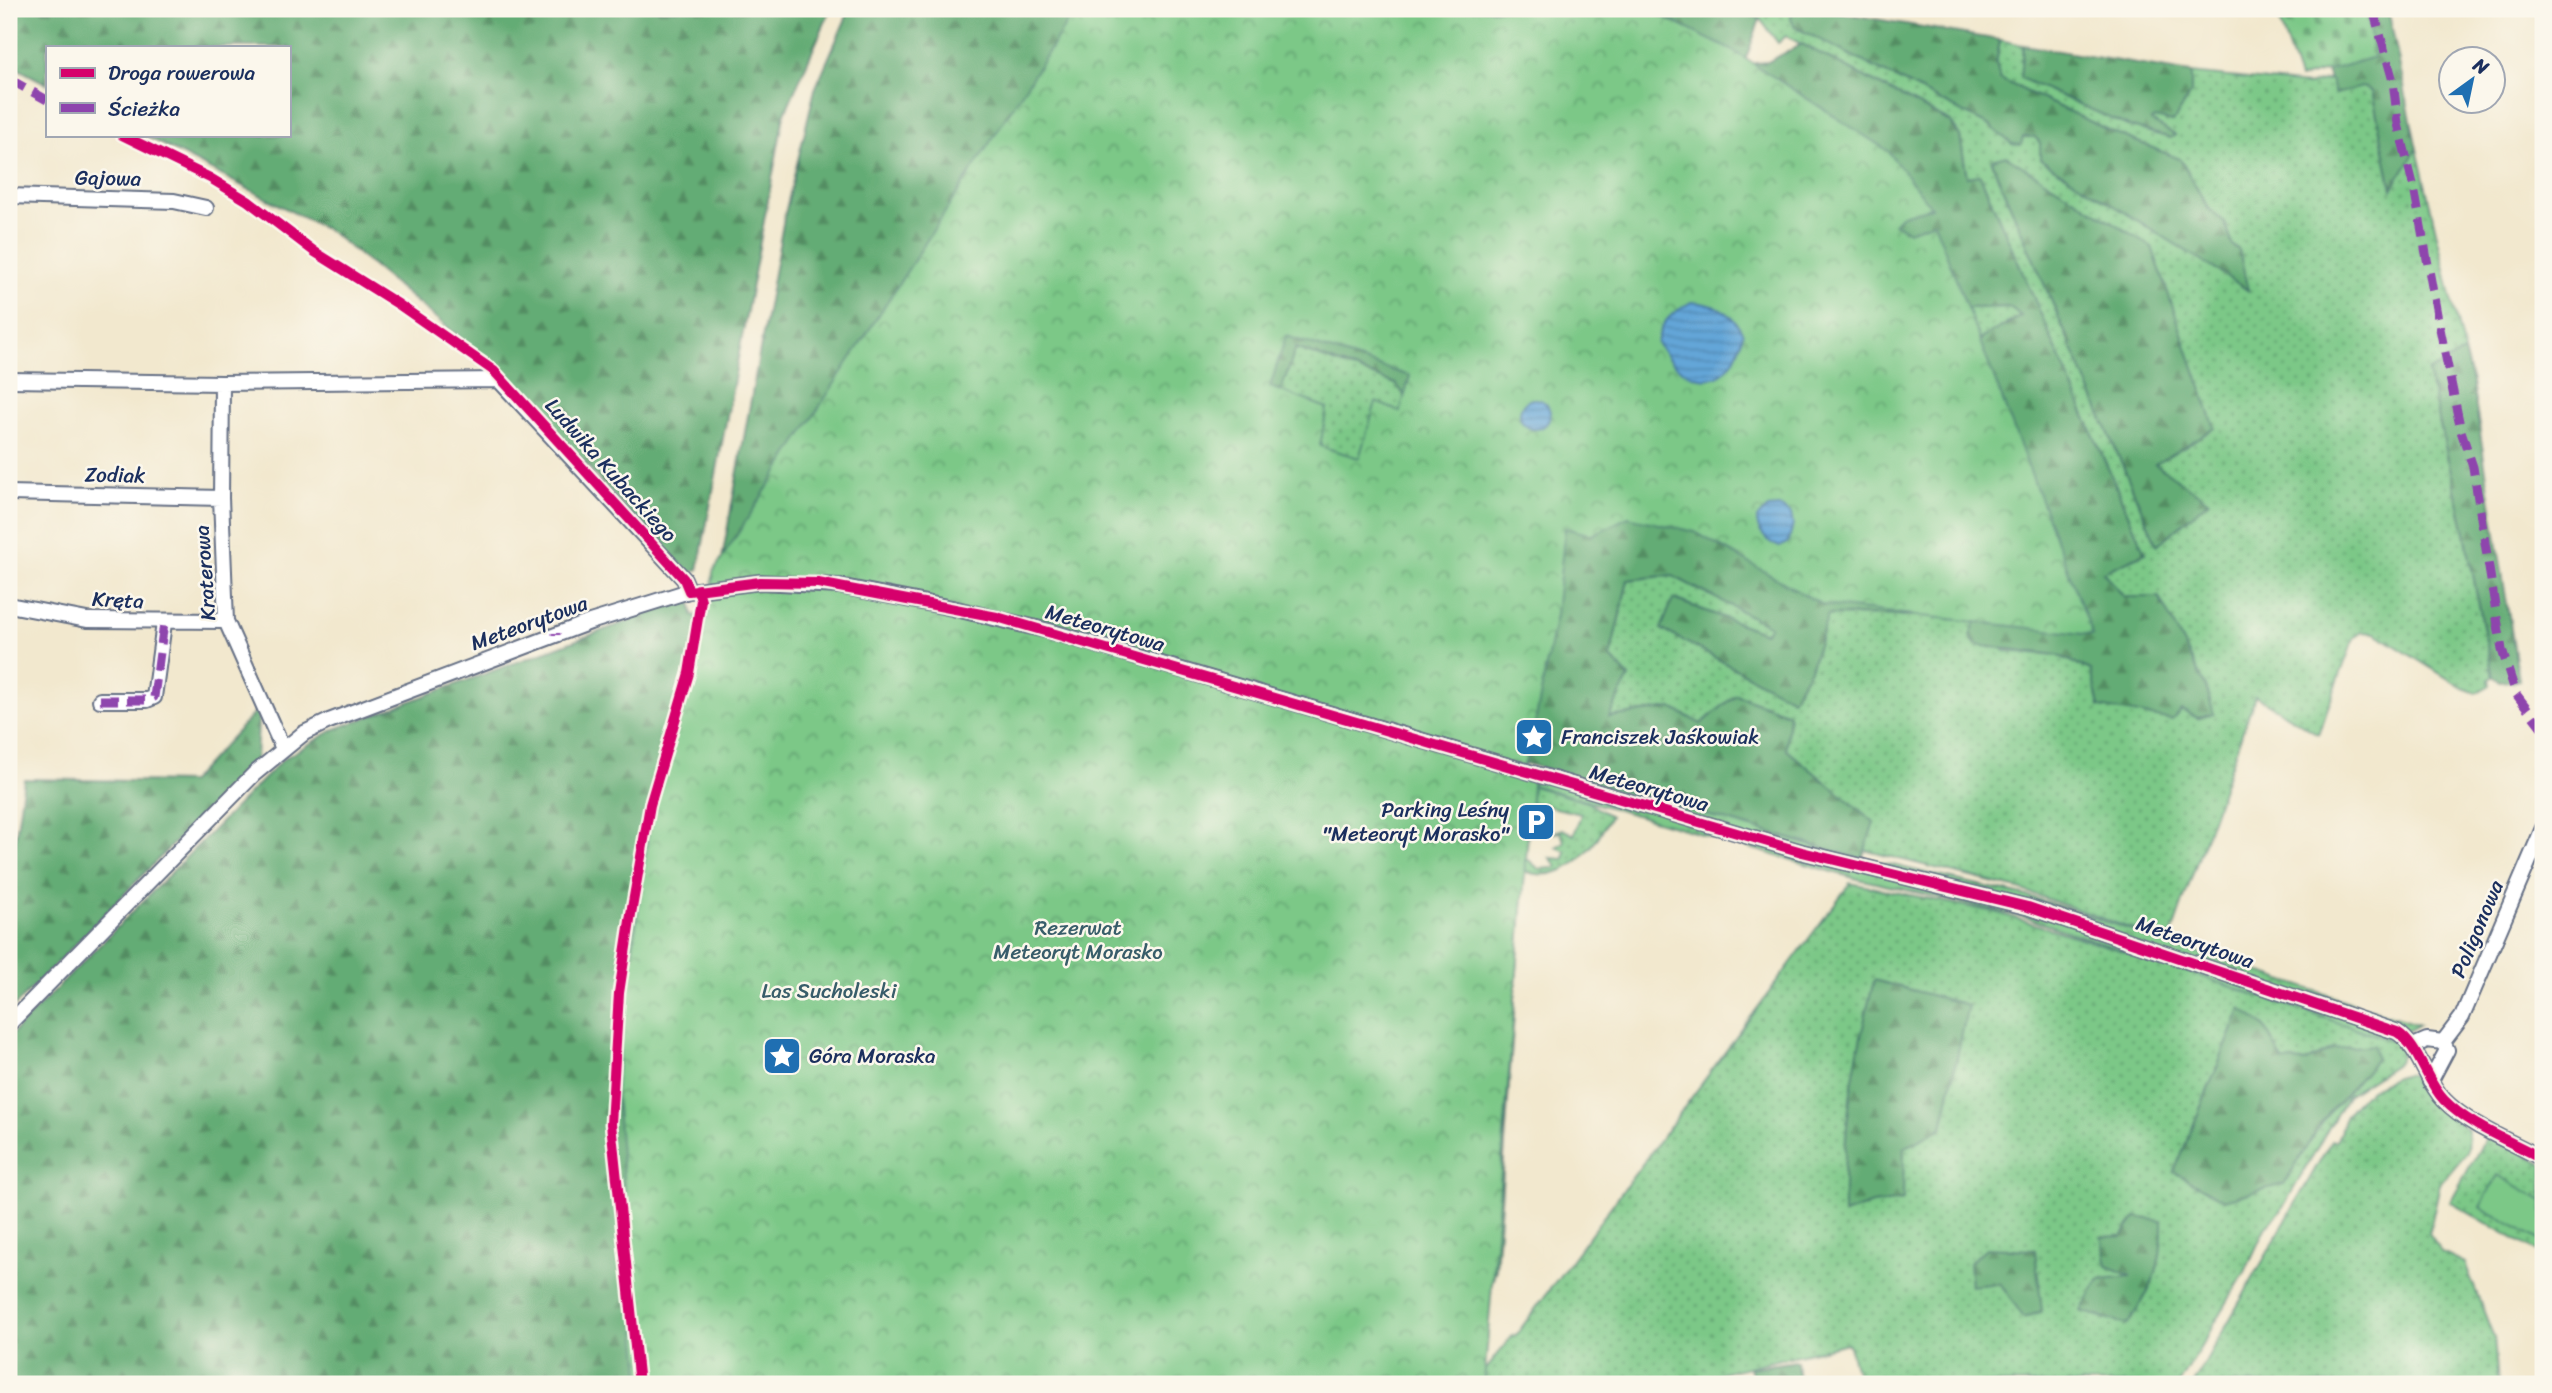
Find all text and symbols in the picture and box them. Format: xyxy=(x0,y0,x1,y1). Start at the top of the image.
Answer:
legend xyxy=(46,46,290,136)
north arrow xyxy=(2436,46,2506,116)
text: N xyxy=(2466,48,2496,84)
text: Droga rowerowa xyxy=(108,54,256,92)
text: Ścieżka xyxy=(108,90,180,128)
street label: Gajowa xyxy=(75,158,142,198)
street label: Ludwika Kubackiego xyxy=(535,389,687,552)
street label: Zodiak xyxy=(84,455,146,495)
street label: Kraterowa xyxy=(183,523,227,622)
street label: Kręta xyxy=(91,580,145,620)
street label: Meteorytowa xyxy=(465,584,594,662)
street label: Meteorytowa xyxy=(1041,593,1170,663)
place icon: Franciszek Jaśkowiak xyxy=(1513,716,1555,758)
place label: Franciszek Jaśkowiak xyxy=(1561,718,1759,756)
street label: Meteorytowa xyxy=(1585,753,1714,823)
place label: Parking Leśny "Meteoryt Morasko" xyxy=(1322,791,1510,853)
parking icon: Parking Leśny "Meteoryt Morasko" xyxy=(1515,801,1557,843)
street label: Poligonowa xyxy=(2439,874,2515,984)
street label: Meteorytowa xyxy=(2131,904,2260,980)
park label: Rezerwat Meteoryt Morasko xyxy=(993,909,1163,971)
park label: Las Sucholeski xyxy=(761,972,898,1010)
place icon: Góra Moraska xyxy=(761,1035,803,1077)
place label: Góra Moraska xyxy=(809,1037,936,1075)

